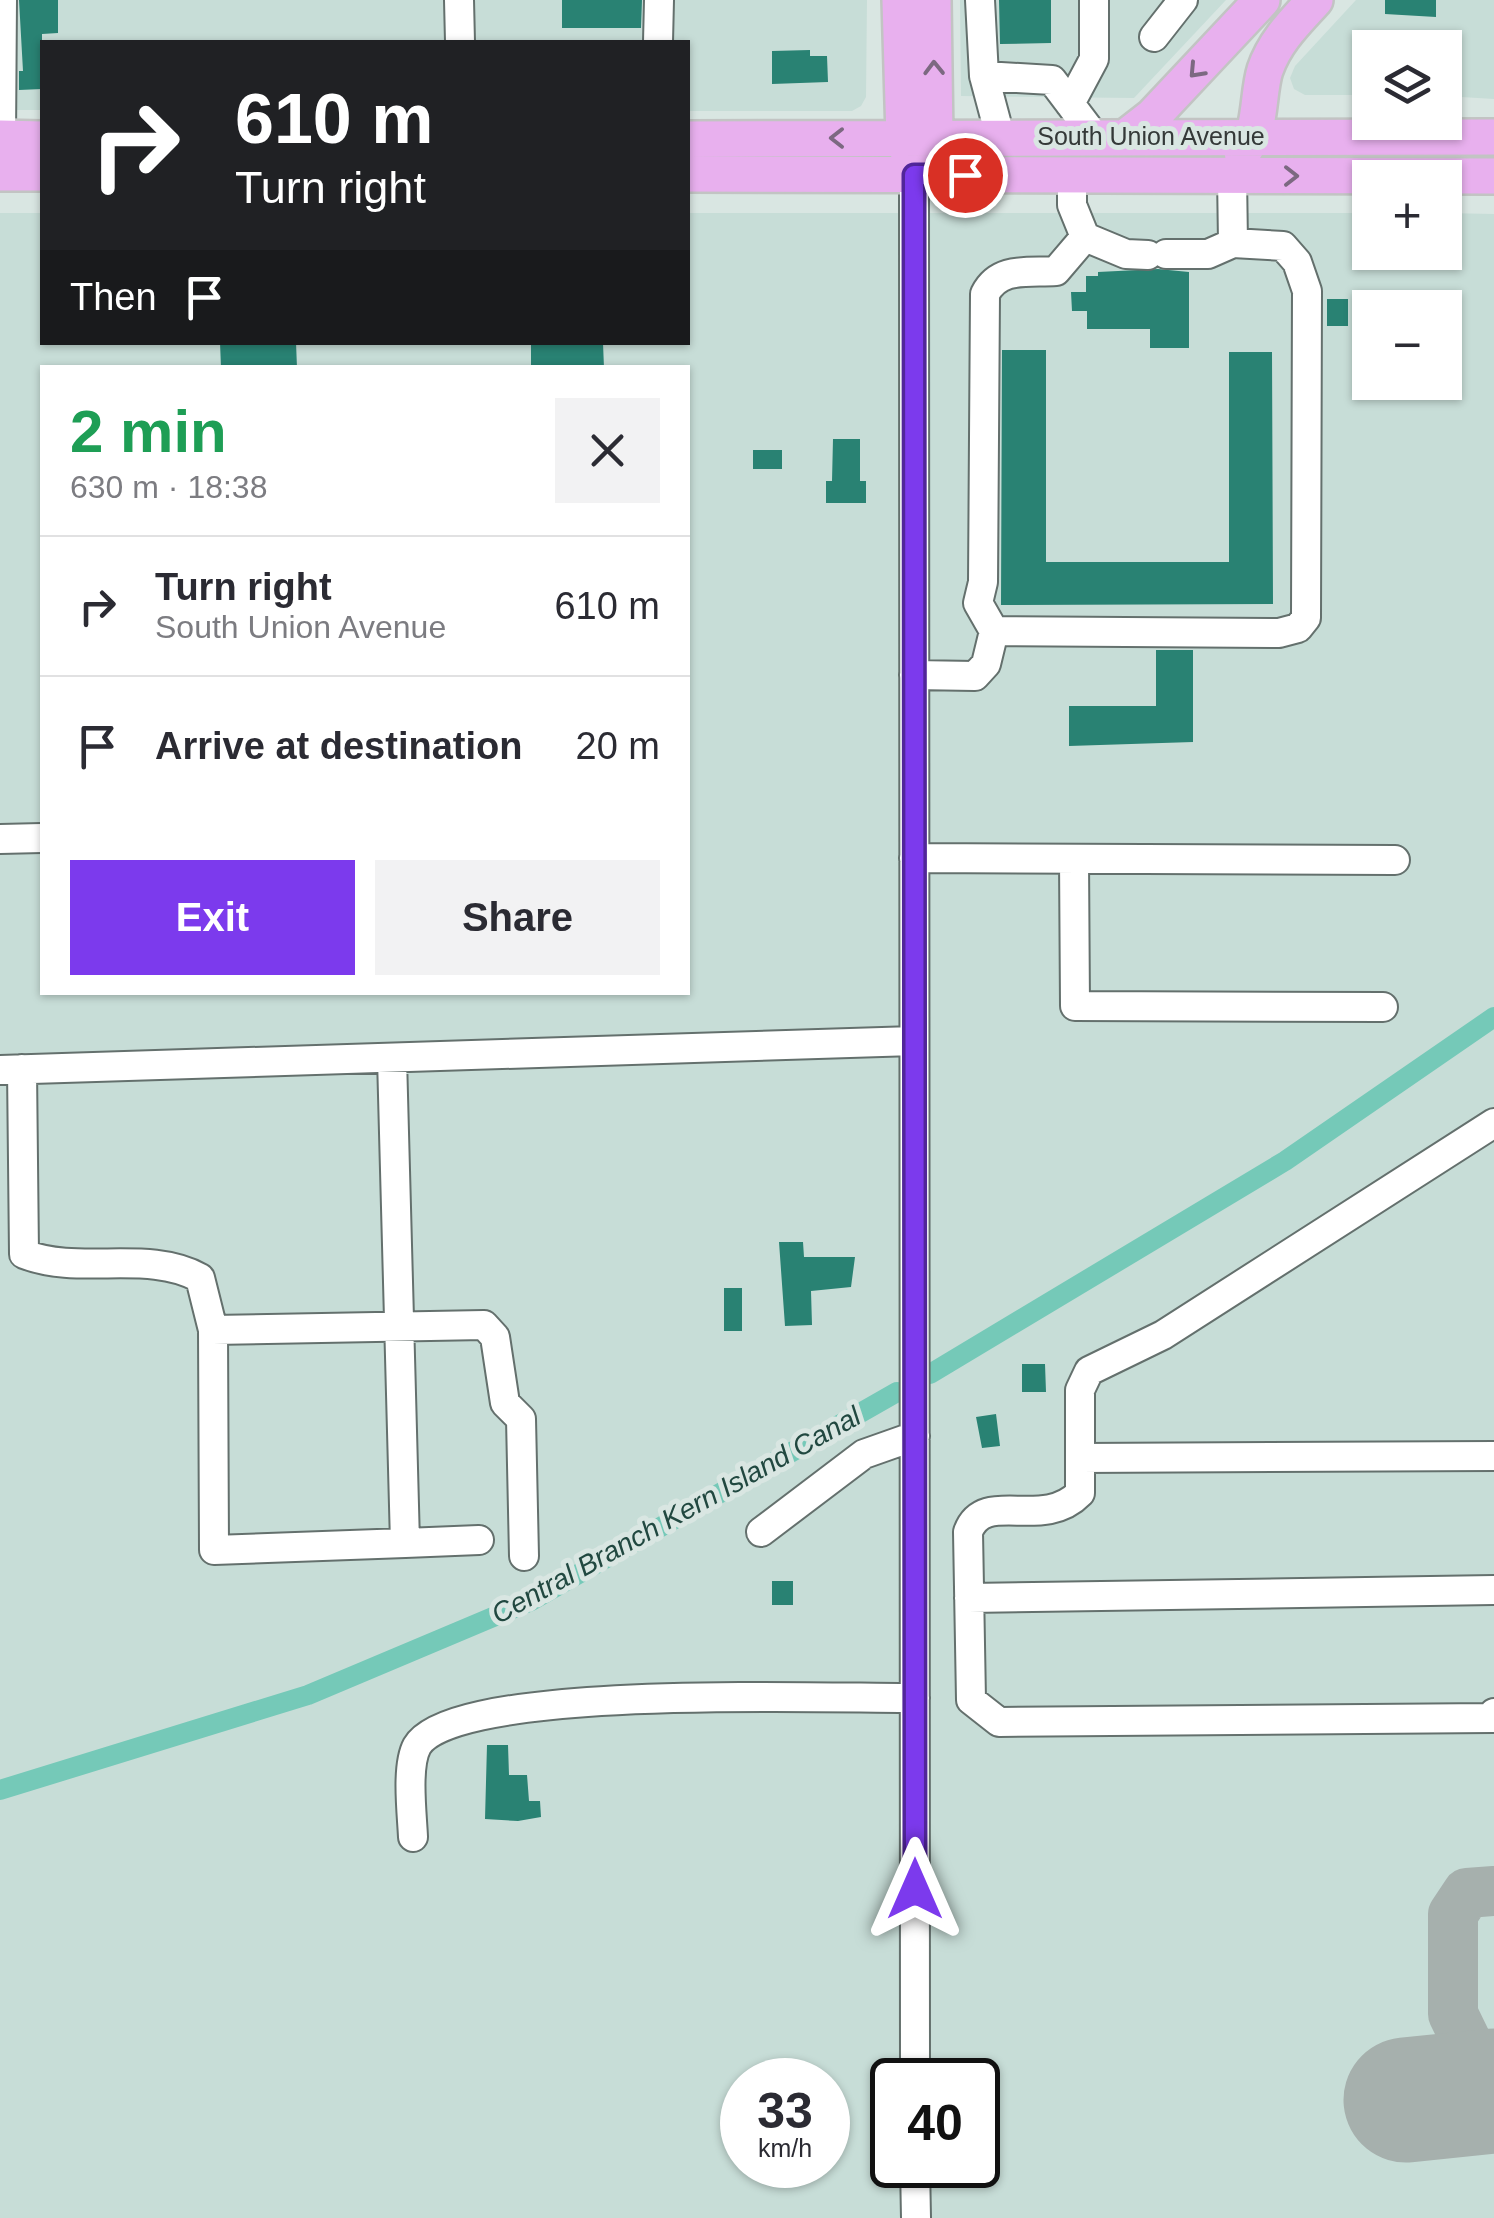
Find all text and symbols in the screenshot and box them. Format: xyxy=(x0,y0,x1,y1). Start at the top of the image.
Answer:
map controls xyxy=(1352,30,1462,400)
button: layers xyxy=(1352,30,1462,140)
one-way arrow xyxy=(1190,59,1208,77)
one-way arrow xyxy=(923,60,945,76)
icon: right xyxy=(70,80,200,210)
text: 610 m xyxy=(235,80,433,158)
street label: South Union Avenue xyxy=(1037,122,1265,150)
one-way arrow xyxy=(829,127,844,149)
pin xyxy=(923,133,1008,218)
icon: arrive xyxy=(938,148,993,203)
button: + xyxy=(1352,160,1462,270)
text: Turn right xyxy=(235,162,426,213)
one-way arrow xyxy=(1284,165,1300,187)
icon: arrive xyxy=(177,270,232,325)
text: Then xyxy=(70,276,157,318)
button: − xyxy=(1352,290,1462,400)
text: 2 min xyxy=(70,398,227,465)
button: close xyxy=(555,398,660,503)
text: 630 m · 18:38 xyxy=(70,469,267,505)
text: Turn right xyxy=(155,566,332,608)
icon: right xyxy=(70,579,125,634)
text: 610 m xyxy=(554,585,660,627)
text: South Union Avenue xyxy=(155,609,446,645)
icon: arrive xyxy=(70,719,125,774)
text: Arrive at destination xyxy=(155,725,522,767)
text: 20 m xyxy=(576,725,660,767)
button: Exit xyxy=(70,860,355,975)
button: Share xyxy=(375,860,660,975)
water label: Central Branch Kern Island Canal xyxy=(486,1400,867,1630)
position arrow xyxy=(863,1837,967,1941)
speed limit sign: 40 xyxy=(870,2058,1000,2188)
text: 33 xyxy=(757,2083,813,2139)
text: km/h xyxy=(758,2134,812,2162)

